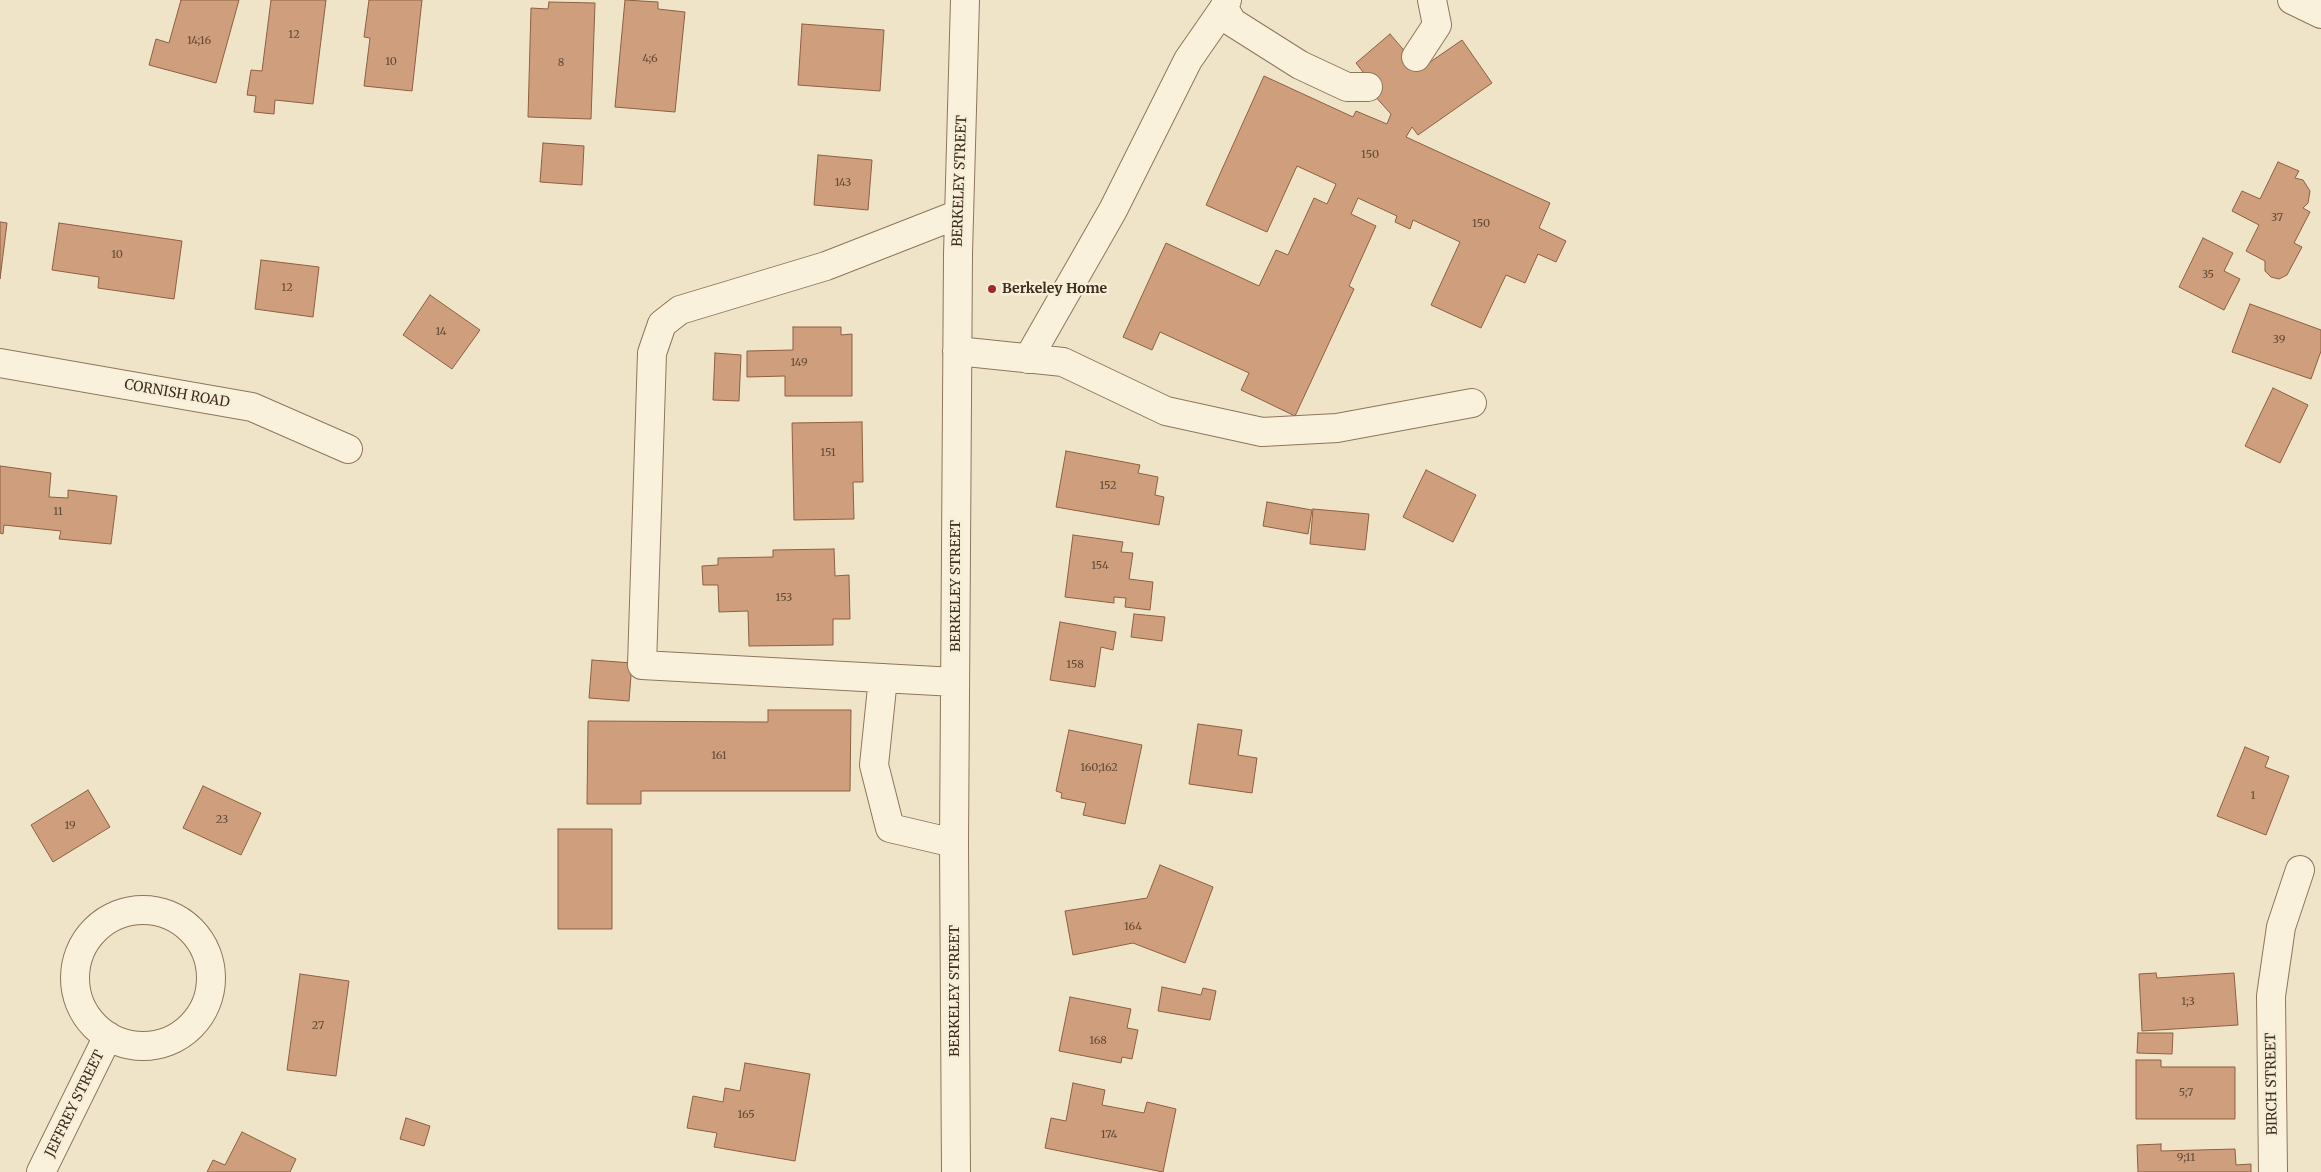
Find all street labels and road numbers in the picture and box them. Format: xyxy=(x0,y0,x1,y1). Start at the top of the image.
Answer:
street label: BERKELEY STREET xyxy=(949,115,971,247)
street label: CORNISH ROAD xyxy=(123,376,231,412)
street label: BERKELEY STREET xyxy=(948,520,964,652)
street label: BERKELEY STREET xyxy=(947,925,963,1057)
street label: BIRCH STREET xyxy=(2263,1033,2281,1135)
street label: JEFFREY STREET xyxy=(42,1048,108,1160)

